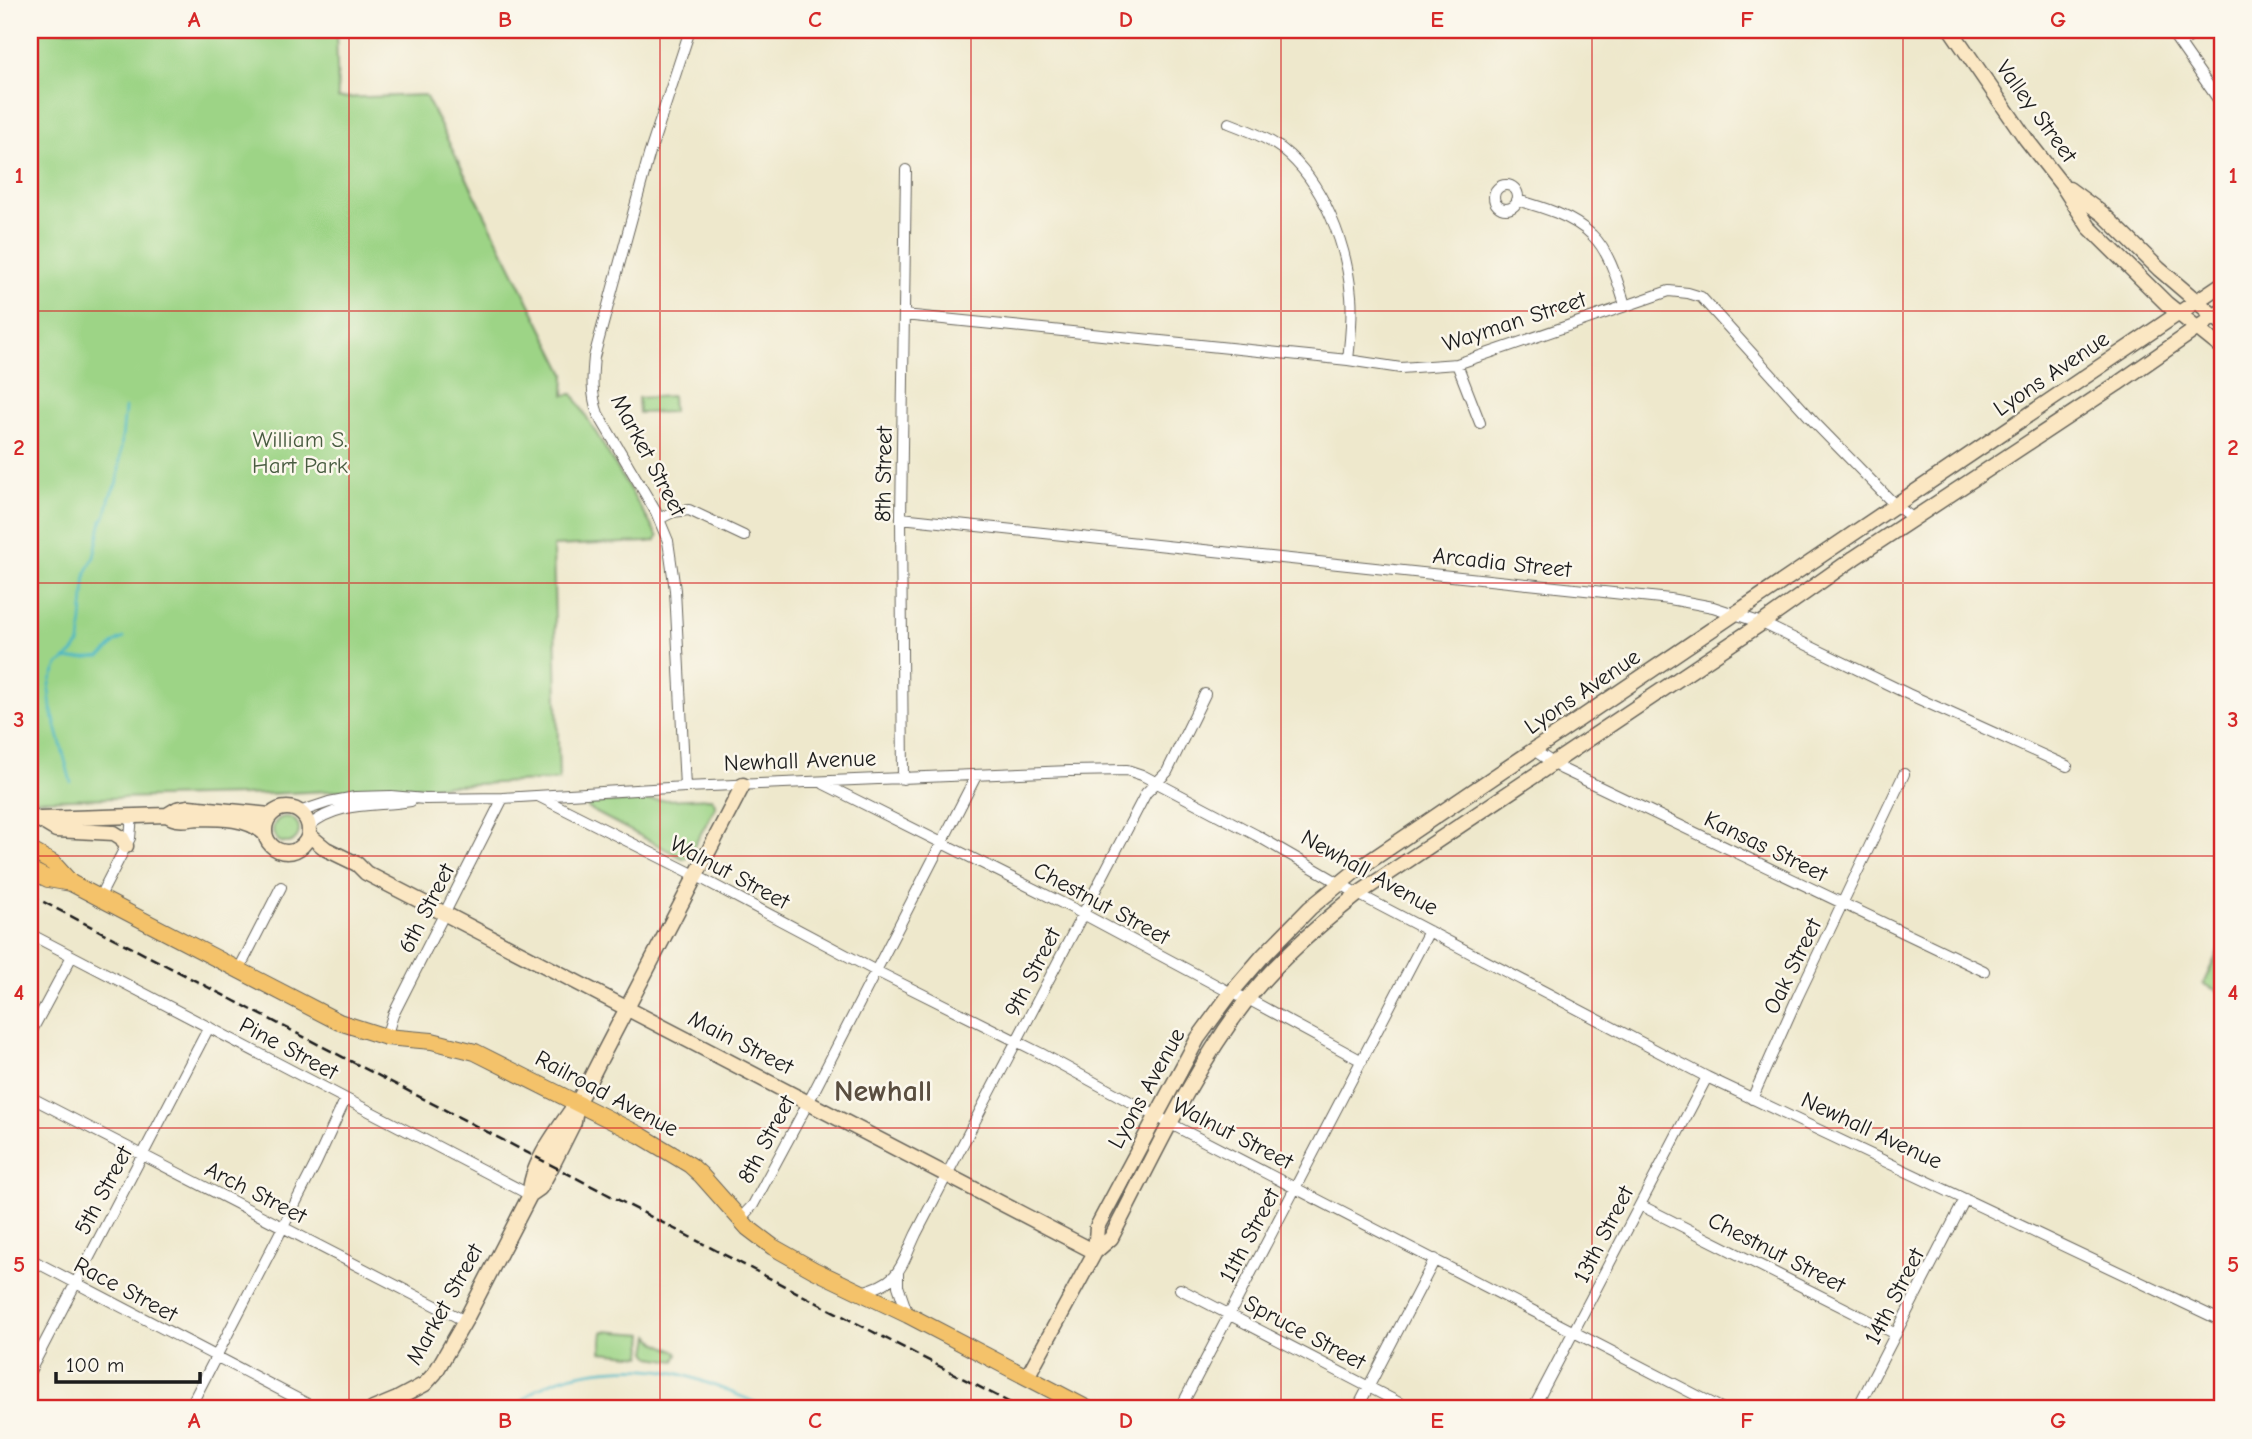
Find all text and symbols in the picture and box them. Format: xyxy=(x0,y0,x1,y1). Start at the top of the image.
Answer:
text: A xyxy=(188,6,201,33)
text: B xyxy=(498,6,512,33)
text: C xyxy=(808,6,822,33)
text: D xyxy=(1119,6,1133,33)
text: E xyxy=(1430,6,1444,33)
text: F xyxy=(1740,6,1754,33)
text: G xyxy=(2050,6,2066,33)
street label: Valley Street xyxy=(1990,55,2084,169)
text: 1 xyxy=(14,162,24,189)
text: 1 xyxy=(2228,162,2238,189)
street label: Wayman Street xyxy=(1439,285,1591,357)
street label: Lyons Avenue xyxy=(1988,325,2114,422)
street label: Market Street xyxy=(605,390,693,522)
street label: 8th Street xyxy=(869,424,898,522)
park label: William S. Hart Park xyxy=(252,426,348,479)
text: 2 xyxy=(13,434,25,461)
text: 2 xyxy=(2227,434,2239,461)
street label: Arcadia Street xyxy=(1431,542,1574,583)
street label: Lyons Avenue xyxy=(1519,643,1645,740)
text: 3 xyxy=(13,706,25,733)
text: 3 xyxy=(2227,706,2239,733)
street label: Newhall Avenue xyxy=(723,744,877,777)
street label: Kansas Street xyxy=(1700,805,1833,889)
street label: Newhall Avenue xyxy=(1297,824,1443,921)
street label: Walnut Street xyxy=(665,830,795,916)
street label: Chestnut Street xyxy=(1029,856,1176,951)
street label: 6th Street xyxy=(392,858,461,957)
street label: Oak Street xyxy=(1758,913,1828,1018)
street label: 9th Street xyxy=(999,922,1067,1021)
text: 4 xyxy=(14,979,25,1006)
text: 4 xyxy=(2228,979,2239,1006)
street label: Main Street xyxy=(684,1004,799,1081)
street label: Pine Street xyxy=(235,1011,344,1086)
street label: Lyons Avenue xyxy=(1102,1023,1191,1153)
street label: Railroad Avenue xyxy=(531,1044,683,1143)
district label: Newhall xyxy=(834,1074,932,1109)
street label: Newhall Avenue xyxy=(1797,1086,1947,1175)
street label: 8th Street xyxy=(732,1089,802,1188)
street label: Walnut Street xyxy=(1168,1092,1299,1176)
street label: 5th Street xyxy=(69,1140,139,1239)
street label: Arch Street xyxy=(200,1155,312,1230)
street label: 13th Street xyxy=(1568,1180,1640,1287)
street label: 11th Street xyxy=(1213,1182,1286,1287)
street label: Chestnut Street xyxy=(1704,1206,1851,1299)
street label: Market Street xyxy=(400,1238,489,1370)
street label: 14th Street xyxy=(1859,1242,1931,1349)
text: 5 xyxy=(13,1251,25,1278)
street label: Race Street xyxy=(69,1251,183,1329)
text: 5 xyxy=(2227,1251,2239,1278)
street label: Spruce Street xyxy=(1239,1289,1371,1376)
scale bar xyxy=(56,1341,200,1385)
text: 100 m xyxy=(66,1353,124,1377)
text: A xyxy=(188,1407,201,1434)
text: B xyxy=(498,1407,512,1434)
text: C xyxy=(808,1407,822,1434)
text: D xyxy=(1119,1407,1133,1434)
text: E xyxy=(1430,1407,1444,1434)
text: F xyxy=(1740,1407,1754,1434)
text: G xyxy=(2050,1407,2066,1434)

